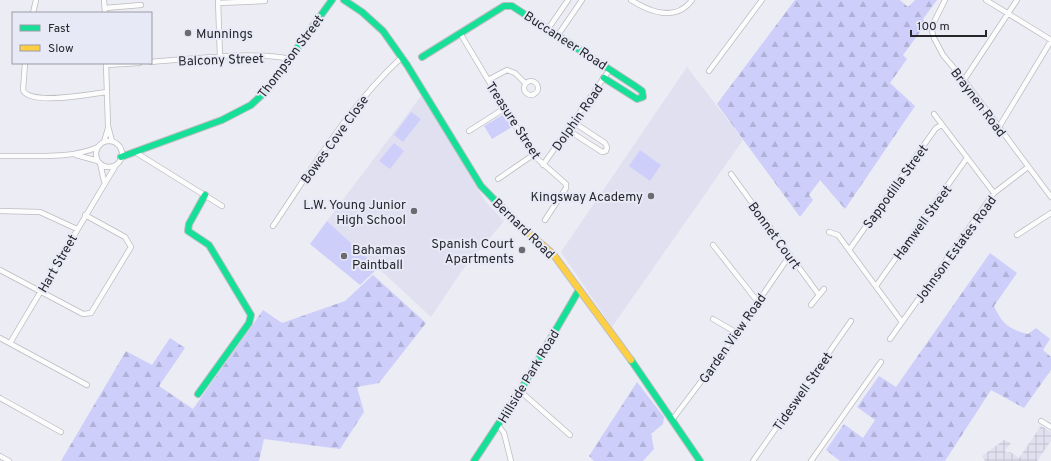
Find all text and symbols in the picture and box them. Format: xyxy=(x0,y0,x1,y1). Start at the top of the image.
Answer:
street label: Buccaneer Road xyxy=(520,9,609,74)
legend xyxy=(12,12,152,64)
street label: Thompson Street xyxy=(255,12,328,102)
scale bar xyxy=(911,12,986,38)
text: 100 m xyxy=(917,19,950,35)
text: Fast xyxy=(48,21,70,37)
place label: Munnings xyxy=(196,27,253,43)
marker: Munnings xyxy=(183,28,193,38)
text: Slow xyxy=(48,41,74,57)
street label: Balcony Street xyxy=(178,52,264,70)
street label: Braynen Road xyxy=(946,66,1009,141)
street label: Treasure Street xyxy=(481,79,543,163)
street label: Dolphin Road xyxy=(550,82,608,155)
street label: Bowes Cove Close xyxy=(298,93,373,187)
street label: Sappodilla Street xyxy=(861,142,933,232)
street label: Hamwell Street xyxy=(891,183,956,264)
place label: Kingsway Academy xyxy=(531,190,643,206)
marker: Kingsway Academy xyxy=(646,191,656,201)
street label: Johnson Estates Road xyxy=(912,193,1001,307)
street label: Bernard Road xyxy=(488,196,557,263)
place label: L.W. Young Junior High School xyxy=(303,198,406,229)
street label: Bonnet Court xyxy=(744,200,803,273)
marker: L.W. Young Junior High School xyxy=(409,206,419,216)
street label: Hart Street xyxy=(36,232,82,296)
place label: Spanish Court Apartments xyxy=(431,237,514,268)
place label: Bahamas Paintball xyxy=(352,243,406,274)
marker: Spanish Court Apartments xyxy=(517,245,527,255)
marker: Bahamas Paintball xyxy=(339,251,349,261)
street label: Garden View Road xyxy=(697,291,771,387)
street label: Hillside Park Road xyxy=(496,327,564,427)
street label: Tideswell Street xyxy=(770,349,837,435)

